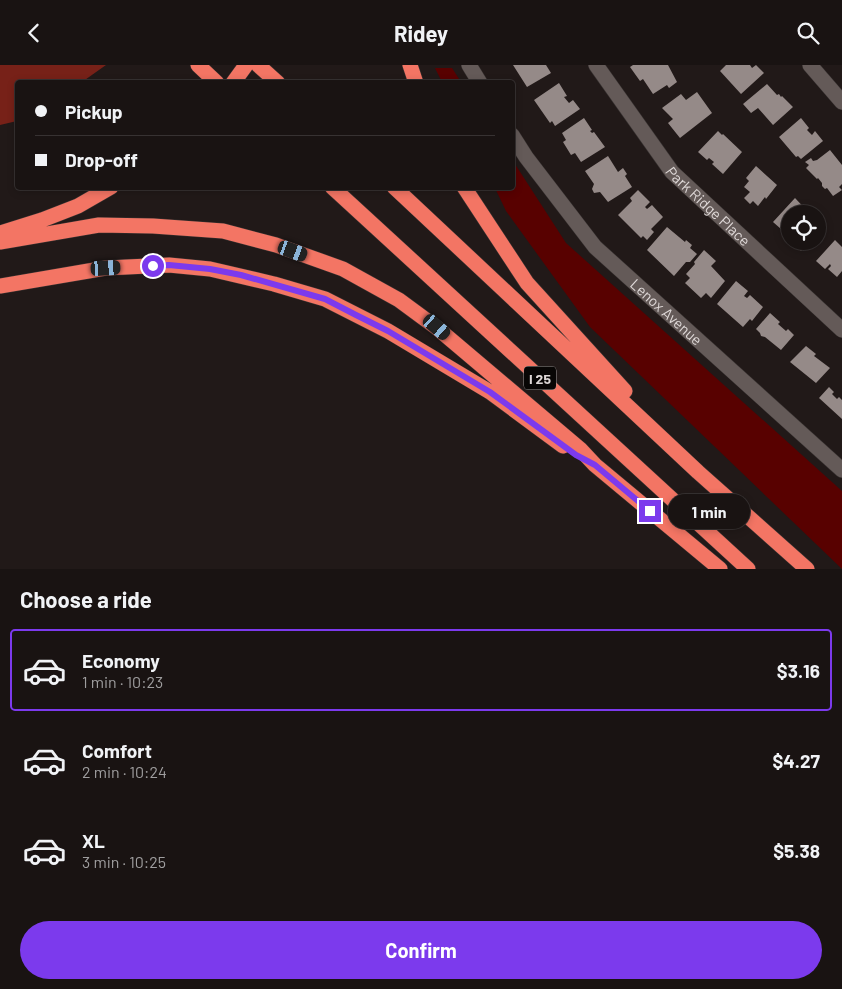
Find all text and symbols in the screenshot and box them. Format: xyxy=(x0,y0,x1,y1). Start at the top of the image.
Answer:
icon: back xyxy=(20,19,48,47)
icon: search xyxy=(794,19,822,47)
text: Ridey xyxy=(394,20,448,46)
text: Pickup xyxy=(65,100,123,123)
text: Drop-off xyxy=(65,148,138,171)
street label: Park Ridge Place xyxy=(662,163,754,249)
map controls xyxy=(781,205,826,250)
button: locate xyxy=(781,205,826,250)
car xyxy=(276,239,309,263)
route start xyxy=(142,255,164,277)
car xyxy=(90,260,121,276)
street label: Lenox Avenue xyxy=(627,275,706,349)
car xyxy=(420,311,453,343)
road number: I 25 xyxy=(524,367,556,389)
callout: 1 min xyxy=(668,493,750,529)
route end xyxy=(639,500,661,522)
text: 1 min xyxy=(691,502,727,521)
text: Choose a ride xyxy=(20,586,152,612)
icon: car xyxy=(22,648,67,693)
text: Economy xyxy=(82,649,160,672)
text: $3.16 xyxy=(777,659,820,682)
text: 1 min · 10:23 xyxy=(82,672,163,691)
icon: car xyxy=(22,738,67,783)
text: Comfort xyxy=(82,739,152,762)
text: $4.27 xyxy=(772,749,820,772)
text: 2 min · 10:24 xyxy=(82,762,167,781)
icon: car xyxy=(22,828,67,873)
text: XL xyxy=(82,829,105,852)
text: $5.38 xyxy=(773,839,820,862)
text: 3 min · 10:25 xyxy=(82,852,166,871)
button: Confirm xyxy=(20,921,822,979)

